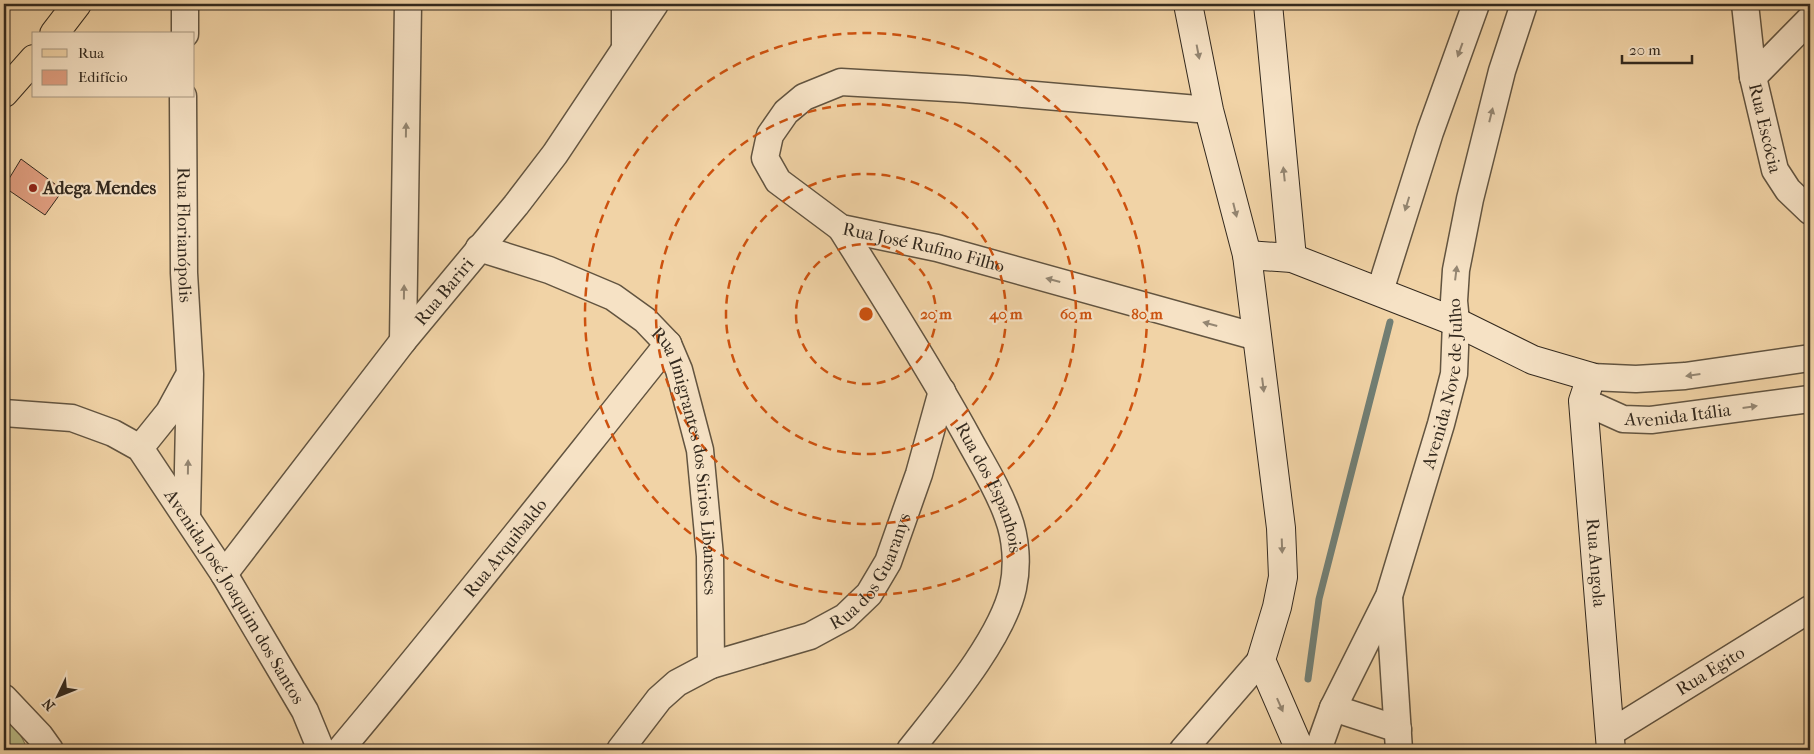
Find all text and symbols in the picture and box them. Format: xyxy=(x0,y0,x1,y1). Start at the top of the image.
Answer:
legend xyxy=(32,32,195,98)
scale bar xyxy=(1622,32,1692,64)
text: 20 m xyxy=(1629,41,1661,59)
one-way arrow xyxy=(1455,42,1463,57)
text: Rua xyxy=(78,44,105,62)
one-way arrow xyxy=(1194,44,1202,60)
text: Edifício xyxy=(78,68,128,86)
street label: Rua Escócia xyxy=(1744,81,1786,176)
one-way arrow xyxy=(1487,107,1495,122)
one-way arrow xyxy=(402,122,410,138)
one-way arrow xyxy=(1280,166,1288,182)
street label: Rua Florianópolis xyxy=(172,167,196,304)
place label: Adega Mendes xyxy=(42,178,156,199)
marker: Adega Mendes xyxy=(27,182,39,194)
one-way arrow xyxy=(1403,196,1411,211)
one-way arrow xyxy=(1231,202,1239,217)
street label: Rua José Rufino Filho xyxy=(841,219,1007,277)
street label: Rua Bariri xyxy=(410,254,479,330)
one-way arrow xyxy=(1452,265,1460,281)
one-way arrow xyxy=(1046,276,1061,284)
one-way arrow xyxy=(400,284,408,300)
street label: Avenida Nove de Julho xyxy=(1418,298,1467,472)
centre of rings xyxy=(857,305,875,323)
text: 20 m xyxy=(920,305,952,323)
text: 40 m xyxy=(989,305,1023,323)
text: 60 m xyxy=(1060,305,1093,323)
text: 80 m xyxy=(1131,305,1163,323)
one-way arrow xyxy=(1202,319,1217,327)
street label: Rua Imigrantes dos Sirios Libaneses xyxy=(647,323,720,596)
one-way arrow xyxy=(1684,371,1700,379)
one-way arrow xyxy=(1259,377,1267,393)
street label: Avenida Itália xyxy=(1623,399,1733,431)
one-way arrow xyxy=(1742,403,1758,411)
street label: Rua dos Espanhois xyxy=(951,419,1025,554)
one-way arrow xyxy=(184,459,192,475)
street label: Avenida José Joaquim dos Santos xyxy=(159,485,309,708)
street label: Rua Arquibaldo xyxy=(460,495,552,602)
street label: Rua dos Guaranys xyxy=(826,510,916,634)
street label: Rua Angola xyxy=(1581,517,1610,609)
one-way arrow xyxy=(1278,539,1286,555)
street label: Rua Egito xyxy=(1672,642,1749,700)
north arrow xyxy=(32,672,82,722)
text: N xyxy=(39,695,59,714)
one-way arrow xyxy=(1277,698,1285,712)

